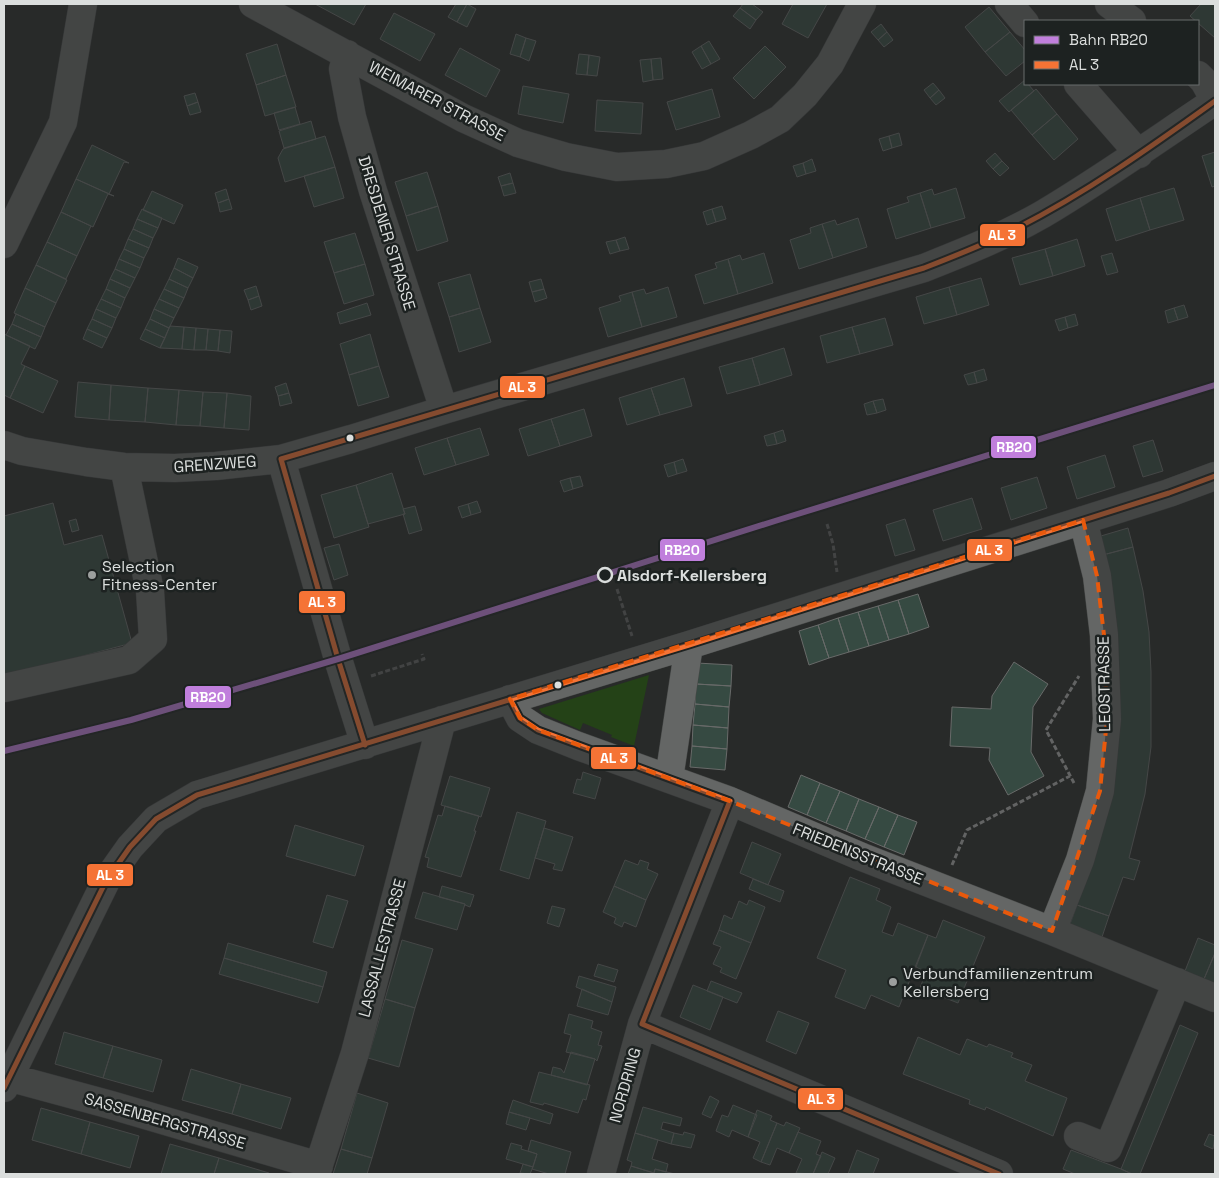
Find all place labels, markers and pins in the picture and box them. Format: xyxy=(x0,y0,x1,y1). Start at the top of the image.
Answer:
unlabelled marker xyxy=(345,433,355,443)
place label: Selection Fitness-Center xyxy=(102,556,217,595)
place label: Alsdorf-Kellersberg xyxy=(617,565,767,586)
marker: Alsdorf-Kellersberg xyxy=(597,567,613,583)
marker: Selection Fitness-Center xyxy=(86,569,98,581)
unlabelled marker xyxy=(553,680,563,690)
place label: Verbundfamilienzentrum Kellersberg xyxy=(903,963,1093,1002)
marker: Verbundfamilienzentrum Kellersberg xyxy=(887,976,899,988)

